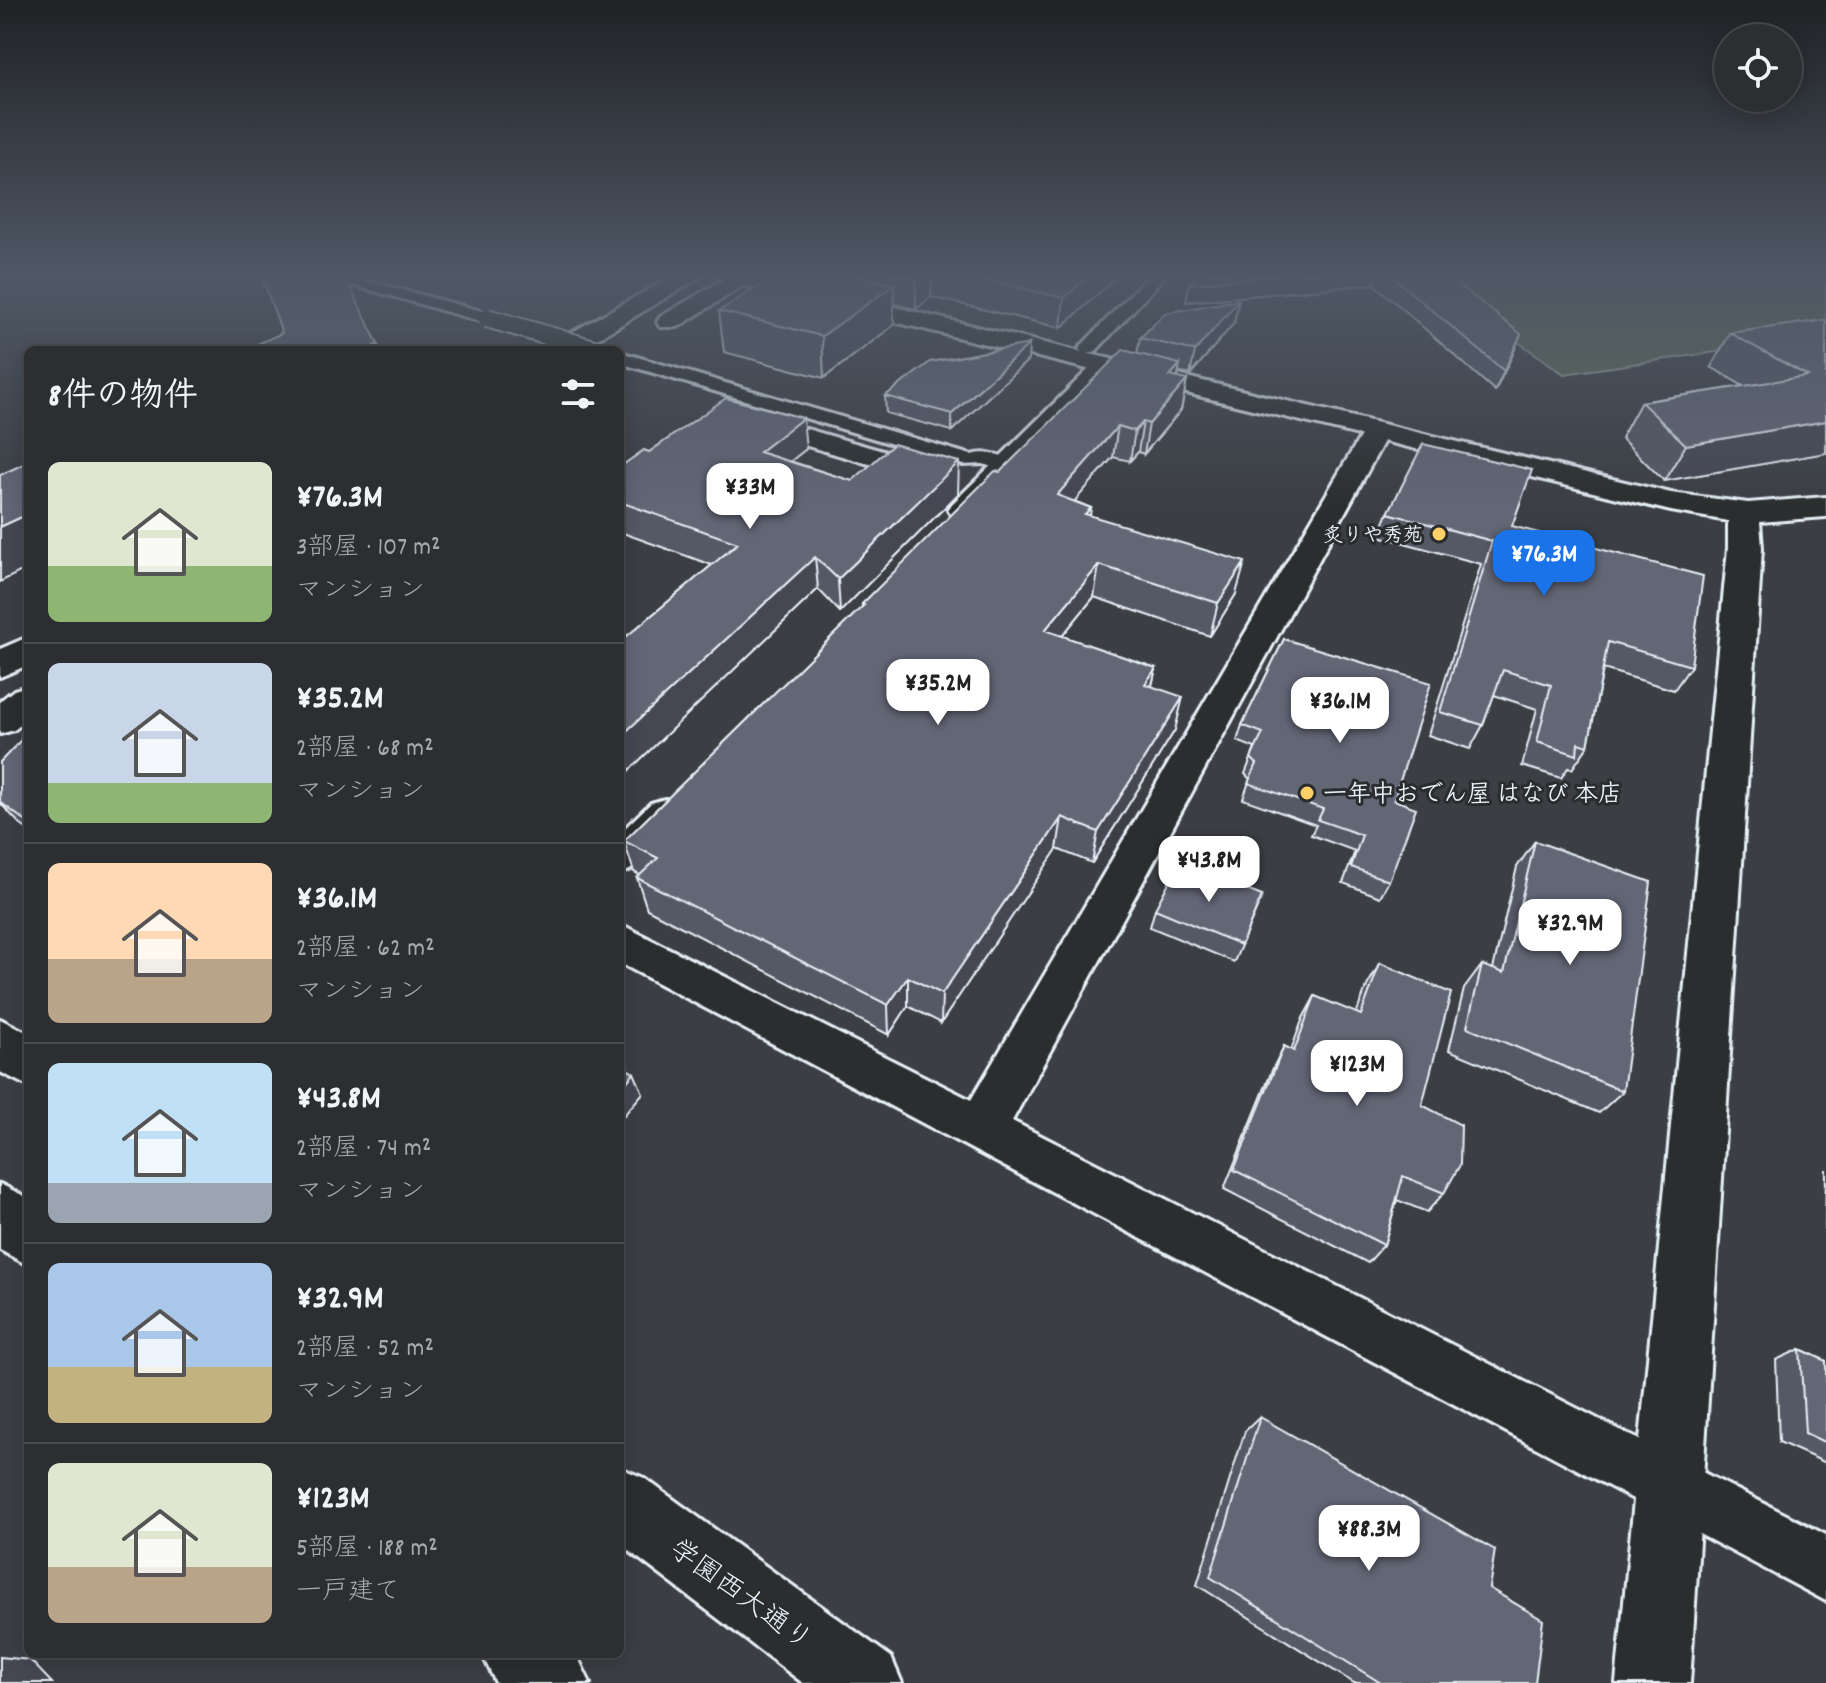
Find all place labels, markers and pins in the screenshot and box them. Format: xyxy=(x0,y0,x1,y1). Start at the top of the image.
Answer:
pin: ¥33M xyxy=(703,463,797,531)
place label: 炙りや秀苑 xyxy=(1323,523,1423,551)
marker: 炙りや秀苑 xyxy=(1430,525,1448,543)
pin: ¥76.3M xyxy=(1479,530,1609,598)
pin: ¥35.2M xyxy=(873,659,1003,727)
pin: ¥36.1M xyxy=(1275,677,1405,745)
place label: 一年中おでん屋 はなび 本店 xyxy=(1323,779,1622,813)
marker: 一年中おでん屋 はなび 本店 xyxy=(1298,784,1316,802)
pin: ¥43.8M xyxy=(1144,836,1274,904)
pin: ¥32.9M xyxy=(1505,899,1635,967)
pin: ¥123M xyxy=(1301,1040,1413,1108)
pin: ¥88.3M xyxy=(1304,1505,1434,1573)

